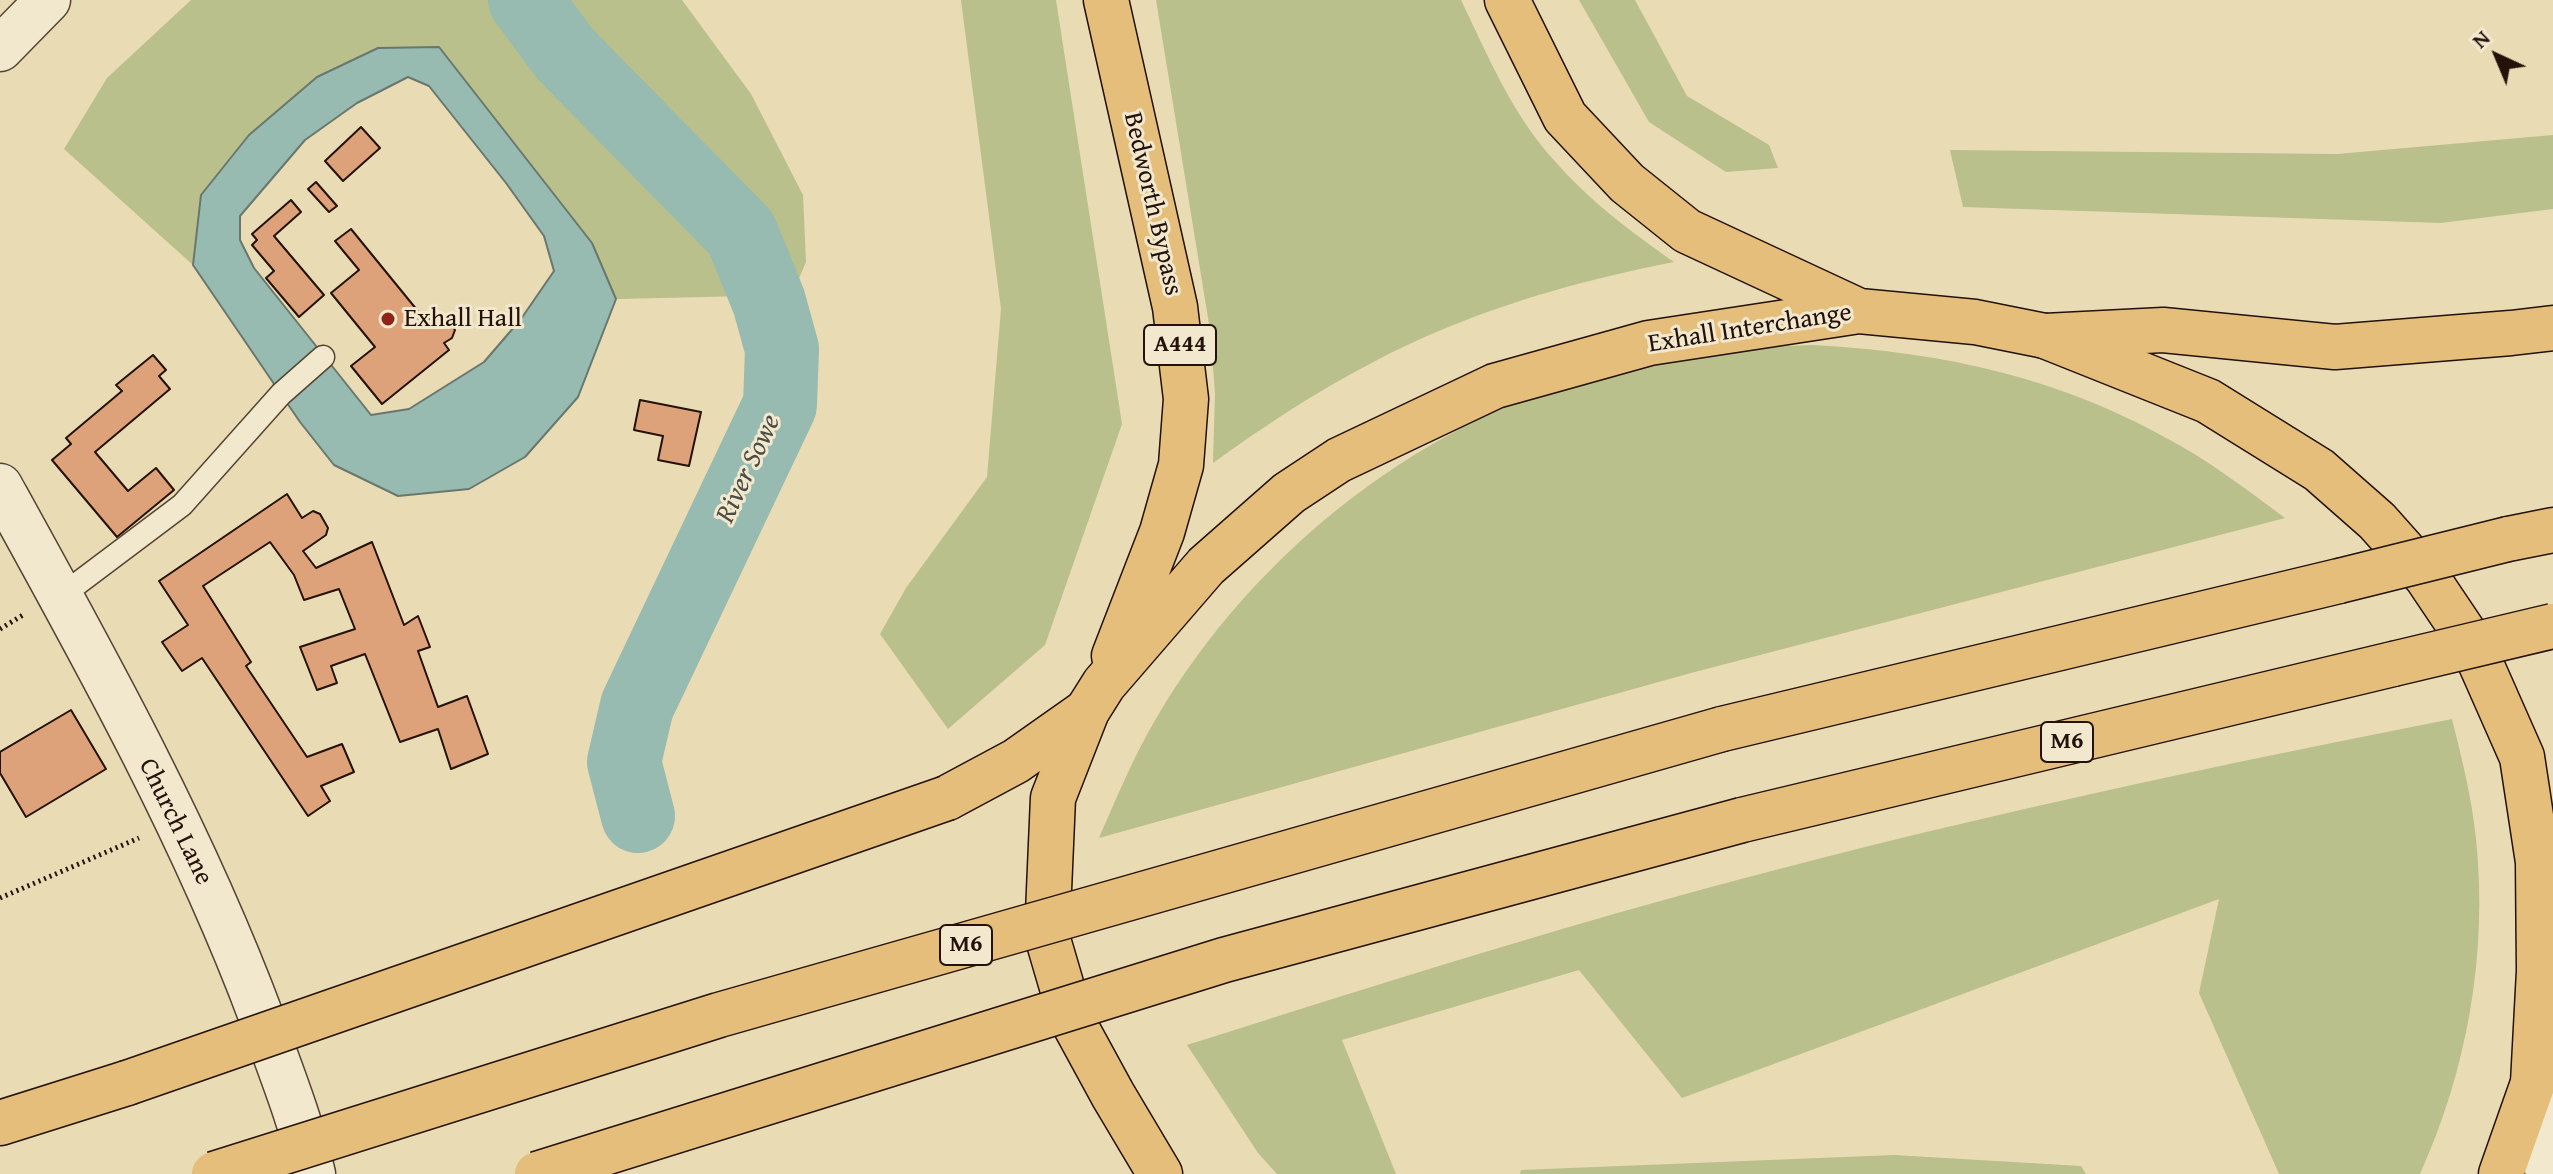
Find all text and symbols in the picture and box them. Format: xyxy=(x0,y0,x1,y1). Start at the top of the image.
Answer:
north arrow xyxy=(2457,16,2537,96)
text: N xyxy=(2464,22,2497,55)
street label: Bedworth Bypass xyxy=(1116,109,1188,299)
street label: Exhall Interchange xyxy=(1646,298,1854,360)
place label: Exhall Hall xyxy=(404,303,522,335)
marker: Exhall Hall xyxy=(379,310,397,328)
road number: A444 xyxy=(1144,325,1216,365)
water label: River Sowe xyxy=(709,409,789,529)
road number: M6 xyxy=(2041,722,2093,762)
street label: Church Lane xyxy=(131,754,219,890)
road number: M6 xyxy=(940,925,992,965)

